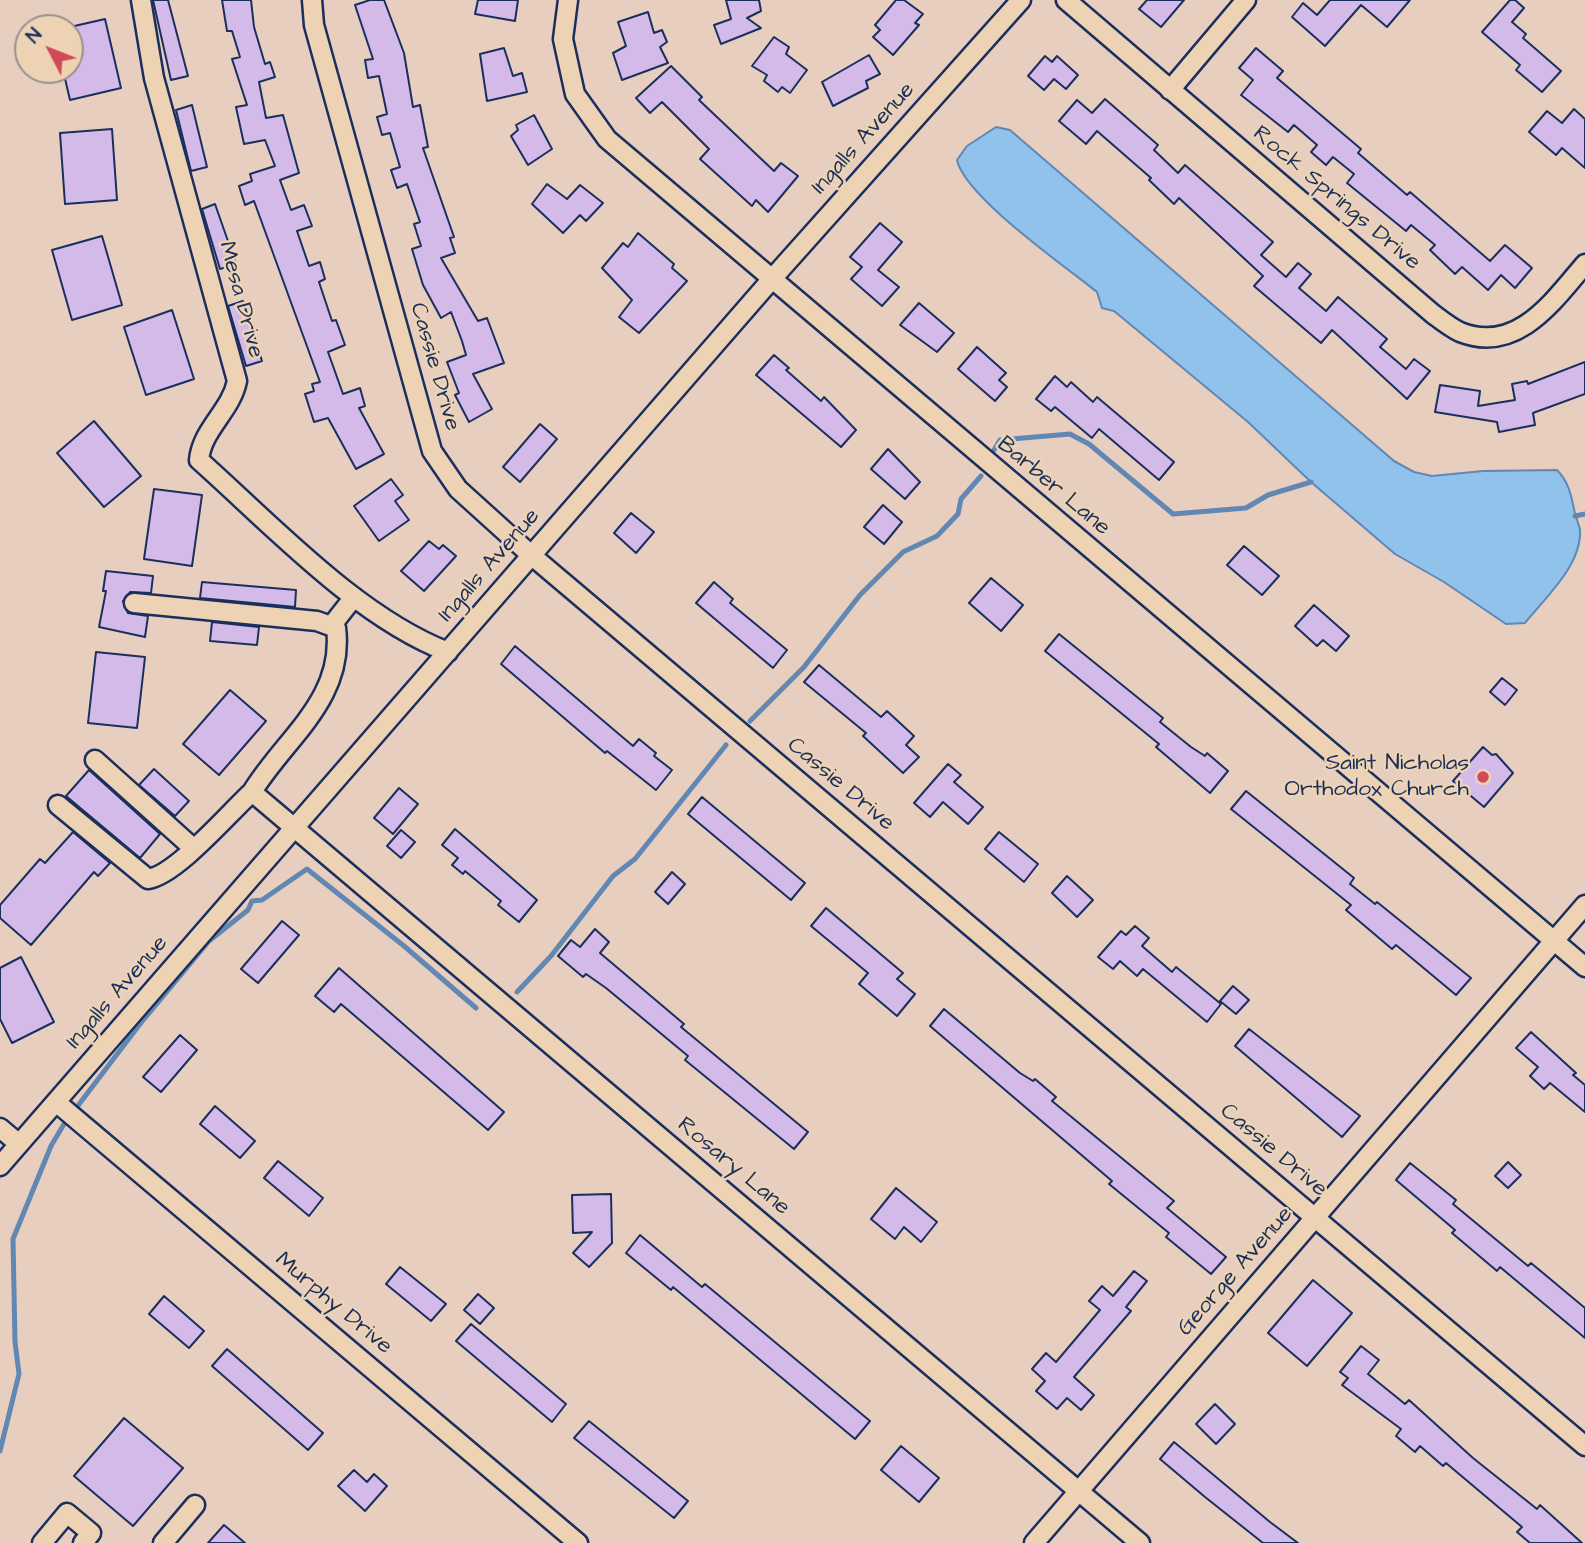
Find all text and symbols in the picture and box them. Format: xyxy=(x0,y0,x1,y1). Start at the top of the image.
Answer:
north arrow xyxy=(14,14,84,84)
text: N xyxy=(20,22,49,49)
street label: Ingalls Avenue xyxy=(806,77,922,201)
street label: Rock Springs Drive xyxy=(1246,121,1426,277)
street label: Mesa Drive xyxy=(211,239,269,361)
street label: Cassie Drive xyxy=(403,300,465,434)
street label: Barber Lane xyxy=(991,432,1115,542)
street label: Ingalls Avenue xyxy=(433,504,547,628)
street label: Cassie Drive xyxy=(781,732,899,838)
place label: Saint Nicholas Orthodox Church xyxy=(1285,750,1469,804)
marker: Saint Nicholas Orthodox Church xyxy=(1475,769,1491,785)
street label: Ingalls Avenue xyxy=(61,931,175,1055)
street label: Cassie Drive xyxy=(1214,1098,1332,1204)
street label: Rosary Lane xyxy=(671,1112,795,1222)
street label: George Avenue xyxy=(1172,1202,1300,1342)
street label: Murphy Drive xyxy=(269,1247,397,1361)

